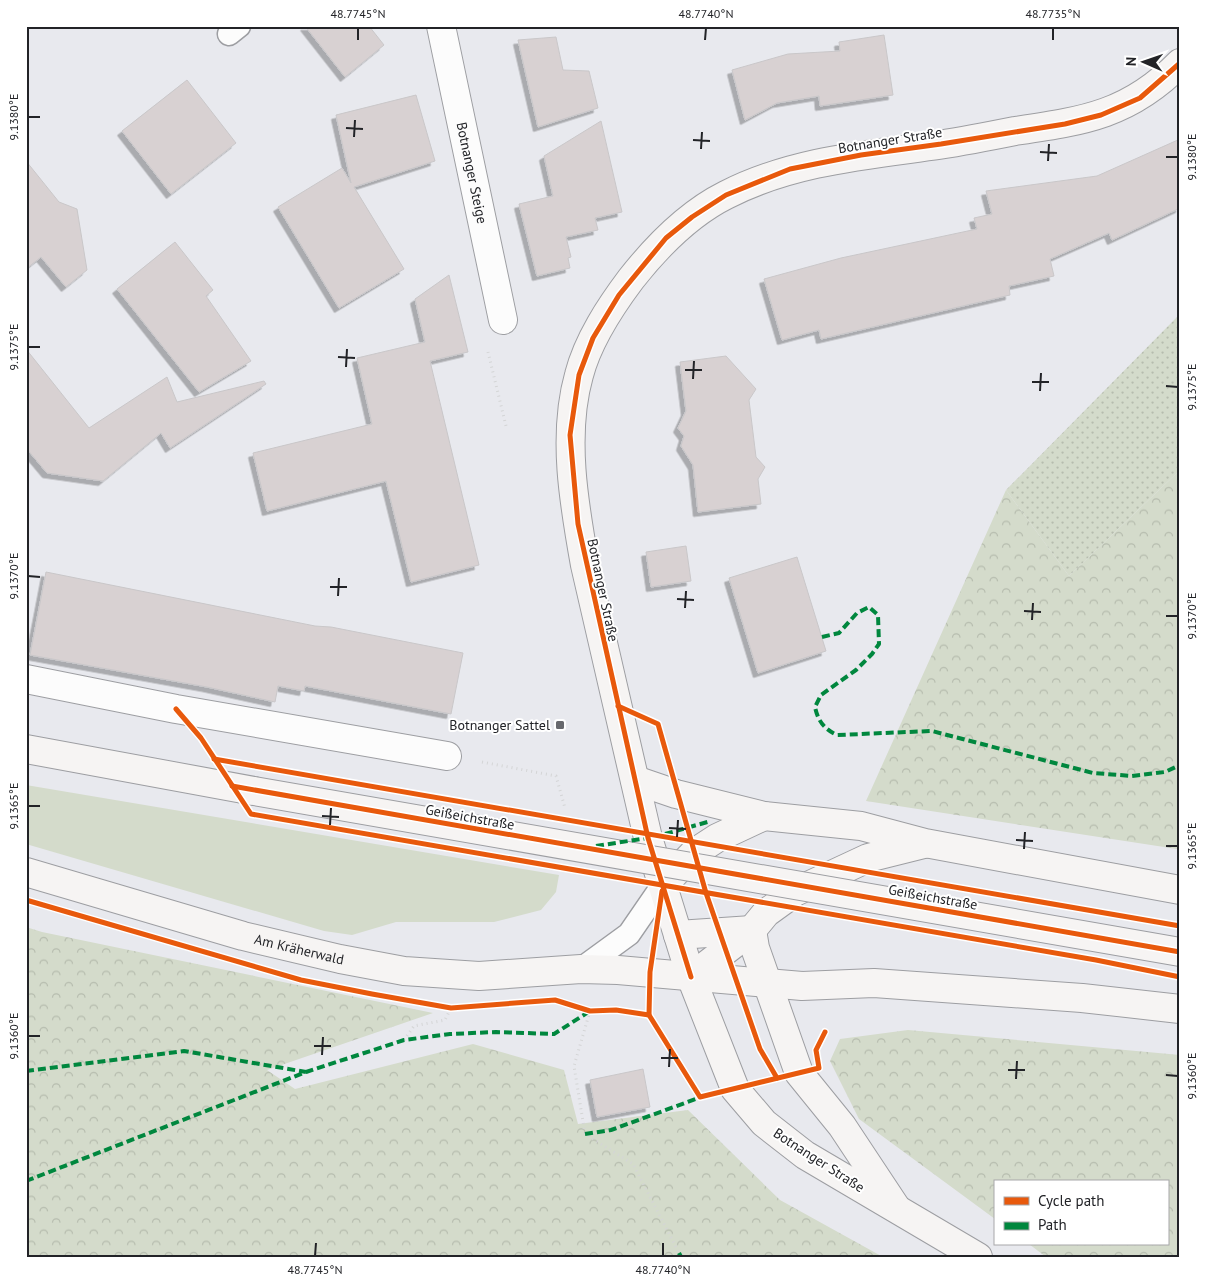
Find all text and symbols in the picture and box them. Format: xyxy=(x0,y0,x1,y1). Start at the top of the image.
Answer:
text: 48.7745°N xyxy=(331,6,385,21)
text: 48.7740°N xyxy=(679,6,733,21)
text: 48.7735°N xyxy=(1026,6,1080,21)
north arrow xyxy=(1118,38,1168,88)
text: N xyxy=(1122,57,1140,66)
text: 9.1380°E xyxy=(6,94,21,140)
street label: Botnanger Steige xyxy=(452,120,491,225)
street label: Botnanger Straße xyxy=(837,123,943,157)
text: 9.1380°E xyxy=(1184,134,1199,180)
text: 9.1375°E xyxy=(6,324,21,370)
text: 9.1375°E xyxy=(1184,364,1199,410)
street label: Botnanger Straße xyxy=(583,537,623,643)
text: 9.1370°E xyxy=(6,553,21,599)
text: 9.1370°E xyxy=(1184,593,1199,639)
place label: Botnanger Sattel xyxy=(449,716,550,734)
marker: Botnanger Sattel xyxy=(554,719,566,731)
text: 9.1365°E xyxy=(6,783,21,829)
street label: Geißeichstraße xyxy=(424,800,516,834)
text: 9.1365°E xyxy=(1184,823,1199,869)
street label: Geißeichstraße xyxy=(887,880,979,914)
street label: Am Kräherwald xyxy=(253,930,345,969)
text: 9.1360°E xyxy=(6,1013,21,1059)
text: 9.1360°E xyxy=(1184,1053,1199,1099)
street label: Botnanger Straße xyxy=(770,1124,868,1196)
legend xyxy=(994,1180,1168,1246)
text: Cycle path xyxy=(1038,1191,1104,1210)
text: Path xyxy=(1038,1215,1067,1234)
text: 48.7745°N xyxy=(288,1262,342,1277)
text: 48.7740°N xyxy=(636,1262,690,1277)

